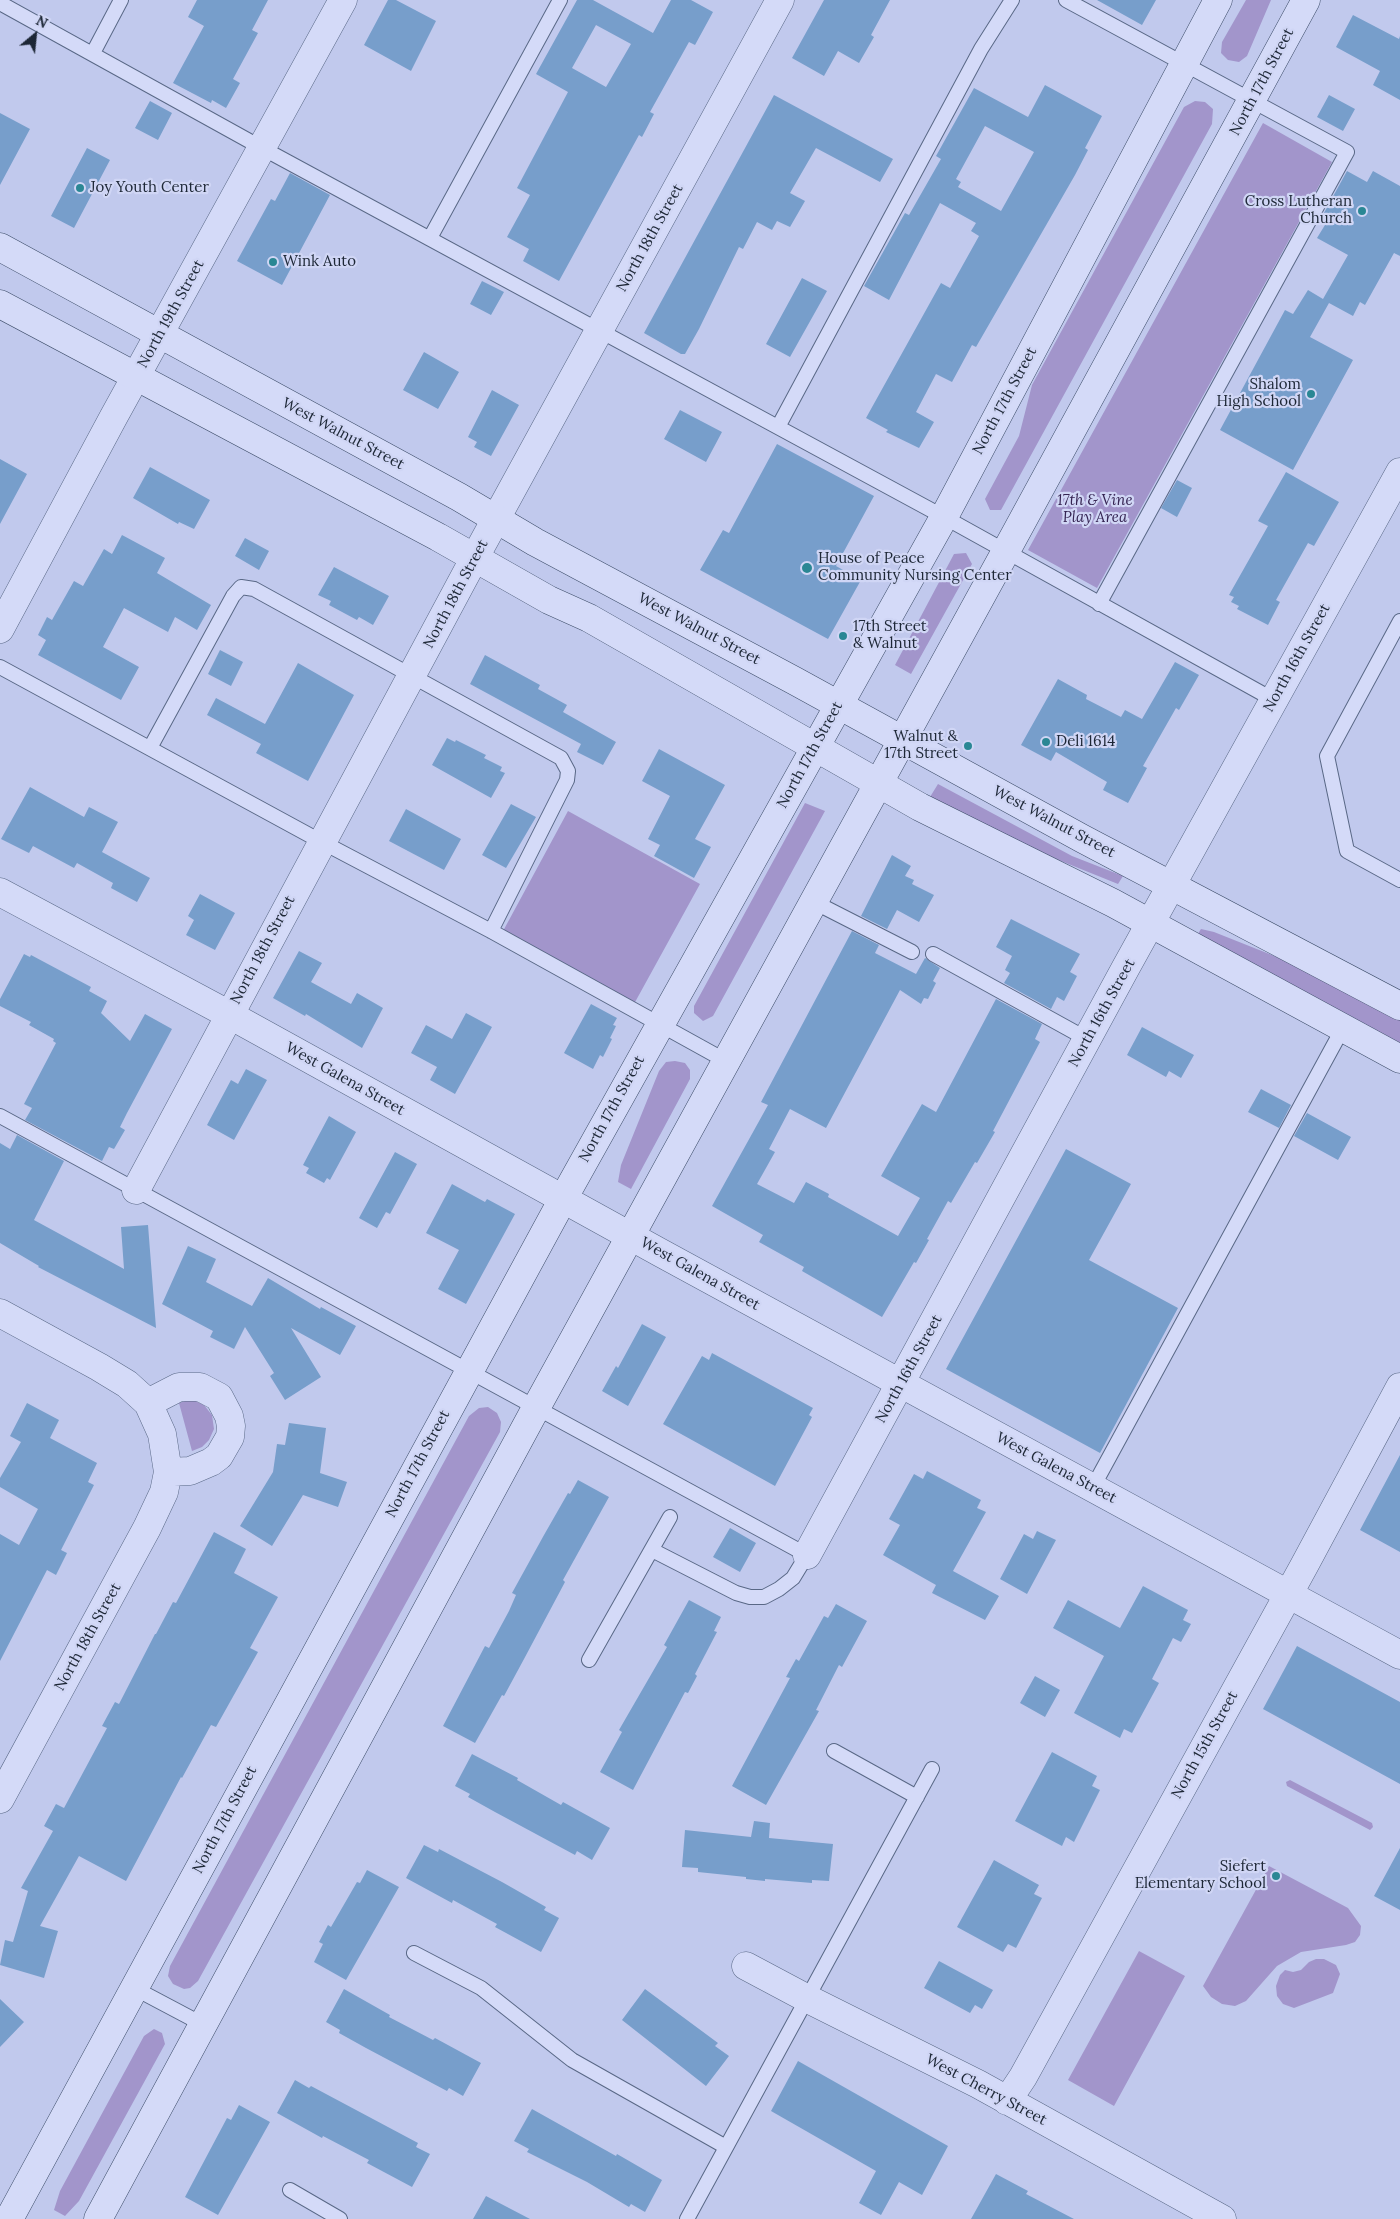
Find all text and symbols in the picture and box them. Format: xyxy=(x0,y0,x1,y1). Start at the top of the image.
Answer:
north arrow xyxy=(10,10,60,60)
text: N xyxy=(33,11,51,32)
street label: North 17th Street xyxy=(1226,25,1298,139)
place label: Joy Youth Center xyxy=(90,179,209,197)
street label: North 18th Street xyxy=(613,181,687,295)
marker: Joy Youth Center xyxy=(74,182,86,194)
place label: Cross Lutheran Church xyxy=(1245,193,1352,228)
marker: Cross Lutheran Church xyxy=(1356,205,1368,217)
place label: Wink Auto xyxy=(283,253,356,271)
marker: Wink Auto xyxy=(267,256,279,268)
street label: North 19th Street xyxy=(134,257,208,371)
street label: North 17th Street xyxy=(969,344,1041,458)
place label: Shalom High School xyxy=(1217,376,1301,411)
marker: Shalom High School xyxy=(1305,388,1317,400)
street label: West Walnut Street xyxy=(279,394,407,474)
park label: 17th & Vine Play Area xyxy=(1057,492,1133,527)
street label: North 18th Street xyxy=(420,537,492,651)
place label: House of Peace Community Nursing Center xyxy=(818,550,1012,585)
marker: House of Peace Community Nursing Center xyxy=(800,561,814,575)
street label: West Walnut Street xyxy=(635,589,763,669)
street label: North 16th Street xyxy=(1260,601,1334,715)
place label: 17th Street & Walnut xyxy=(853,618,927,653)
marker: 17th Street & Walnut xyxy=(837,630,849,642)
street label: North 17th Street xyxy=(773,699,847,811)
place label: Walnut & 17th Street xyxy=(884,728,958,763)
place label: Deli 1614 xyxy=(1056,733,1115,751)
marker: Deli 1614 xyxy=(1040,736,1052,748)
marker: Walnut & 17th Street xyxy=(962,740,974,752)
street label: West Walnut Street xyxy=(990,782,1118,862)
street label: North 18th Street xyxy=(227,893,299,1007)
street label: North 16th Street xyxy=(1065,956,1139,1070)
street label: West Galena Street xyxy=(282,1039,408,1119)
street label: North 17th Street xyxy=(575,1053,649,1165)
street label: West Galena Street xyxy=(637,1234,763,1314)
street label: North 16th Street xyxy=(872,1312,946,1426)
street label: North 17th Street xyxy=(382,1407,454,1521)
street label: West Galena Street xyxy=(993,1429,1119,1507)
street label: North 18th Street xyxy=(51,1580,125,1694)
street label: North 15th Street xyxy=(1168,1688,1242,1802)
street label: North 17th Street xyxy=(189,1763,261,1877)
place label: Siefert Elementary School xyxy=(1135,1858,1266,1893)
marker: Siefert Elementary School xyxy=(1270,1870,1282,1882)
street label: West Cherry Street xyxy=(922,2051,1050,2129)

